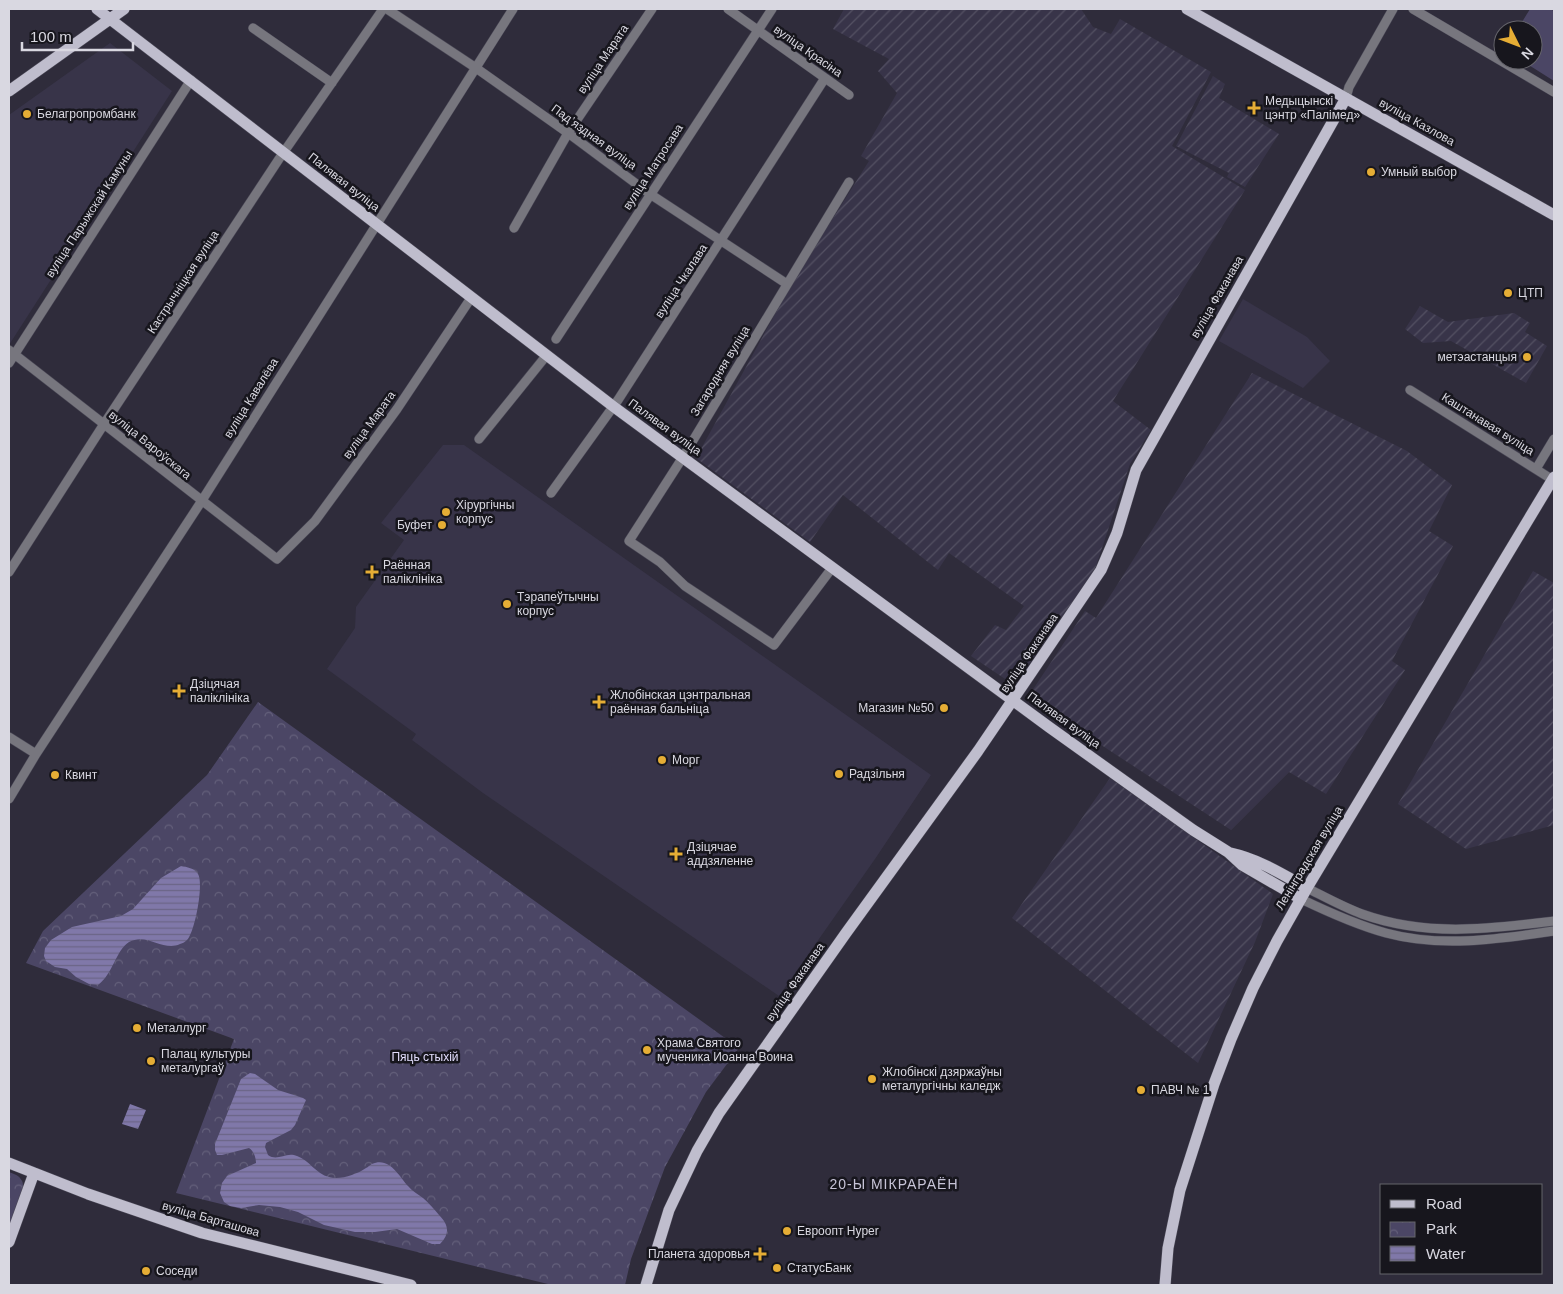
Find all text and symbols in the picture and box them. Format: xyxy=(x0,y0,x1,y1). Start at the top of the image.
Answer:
scale bar xyxy=(22,20,134,52)
north arrow xyxy=(1493,20,1543,70)
street label: вуліца Марата xyxy=(575,22,631,96)
street label: вуліца Красіна xyxy=(771,22,845,80)
text: 100 m xyxy=(30,28,72,45)
text: N xyxy=(1518,45,1537,63)
place label: Медыцынскі цэнтр «Палімед» xyxy=(1265,94,1360,122)
street label: вуліца Казлова xyxy=(1377,96,1457,149)
street label: Падʼяздная вуліца xyxy=(549,101,640,173)
marker: Медыцынскі цэнтр «Палімед» xyxy=(1247,101,1261,115)
place label: Белагропромбанк xyxy=(37,107,136,121)
marker: Белагропромбанк xyxy=(21,108,33,120)
street label: вуліца Матросава xyxy=(620,121,686,212)
street label: вуліца Парыжскай Камуны xyxy=(43,148,135,280)
street label: Палявая вуліца xyxy=(306,150,383,214)
place label: Умный выбор xyxy=(1381,165,1457,179)
marker: Умный выбор xyxy=(1365,166,1377,178)
street label: Кастрычніцкая вуліца xyxy=(144,228,222,336)
street label: вуліца Чкалава xyxy=(652,241,710,321)
street label: вуліца Факанава xyxy=(1188,253,1246,341)
place label: ЦТП xyxy=(1518,286,1543,300)
marker: ЦТП xyxy=(1502,287,1514,299)
street label: Загародняя вуліца xyxy=(688,323,753,419)
place label: метэастанцыя xyxy=(1438,350,1517,364)
marker: метэастанцыя xyxy=(1521,351,1533,363)
street label: вуліца Кавалёва xyxy=(221,355,281,441)
street label: вуліца Марата xyxy=(340,388,398,462)
street label: Каштанавая вуліца xyxy=(1439,390,1537,458)
street label: Палявая вуліца xyxy=(626,396,704,458)
street label: вуліца Вароўскага xyxy=(106,408,194,483)
place label: Хірургічны корпус xyxy=(456,498,514,526)
marker: Хірургічны корпус xyxy=(440,506,452,518)
place label: Буфет xyxy=(397,518,433,532)
marker: Буфет xyxy=(436,519,448,531)
place label: Раённая паліклініка xyxy=(383,558,443,586)
marker: Раённая паліклініка xyxy=(365,565,379,579)
place label: Тэрапеўтычны корпус xyxy=(517,590,599,618)
marker: Тэрапеўтычны корпус xyxy=(501,598,513,610)
street label: вуліца Факанава xyxy=(997,610,1061,695)
place label: Дзіцячая паліклініка xyxy=(190,677,250,705)
marker: Дзіцячая паліклініка xyxy=(172,684,186,698)
place label: Жлобінская цэнтральная раённая бальніца xyxy=(610,688,751,716)
street label: Палявая вуліца xyxy=(1025,689,1103,751)
marker: Жлобінская цэнтральная раённая бальніца xyxy=(592,695,606,709)
place label: Магазин №50 xyxy=(858,701,934,715)
marker: Магазин №50 xyxy=(938,702,950,714)
place label: Морг xyxy=(672,753,700,767)
marker: Морг xyxy=(656,754,668,766)
place label: Радзільня xyxy=(849,767,905,781)
place label: Квинт xyxy=(65,768,98,782)
marker: Радзільня xyxy=(833,768,845,780)
marker: Квинт xyxy=(49,769,61,781)
street label: Ленінградская вуліца xyxy=(1273,803,1346,912)
place label: Дзіцячае аддзяленне xyxy=(687,840,754,868)
marker: Дзіцячае аддзяленне xyxy=(669,847,683,861)
street label: вуліца Факанава xyxy=(763,940,827,1024)
place label: Металлург xyxy=(147,1021,207,1035)
marker: Металлург xyxy=(131,1022,143,1034)
place label: Храма Святого мученика Иоанна Воина xyxy=(657,1036,793,1064)
marker: Храма Святого мученика Иоанна Воина xyxy=(641,1044,653,1056)
place label: Палац культуры металургаў xyxy=(161,1047,250,1075)
park label: Пяць стыхій xyxy=(391,1050,459,1064)
marker: Палац культуры металургаў xyxy=(145,1055,157,1067)
place label: Жлобінскі дзяржаўны металургічны каледж xyxy=(882,1065,1002,1093)
marker: Жлобінскі дзяржаўны металургічны каледж xyxy=(866,1073,878,1085)
place label: ПАВЧ № 1 xyxy=(1151,1083,1210,1097)
marker: ПАВЧ № 1 xyxy=(1135,1084,1147,1096)
district label: 20-Ы МІКРАРАЁН xyxy=(829,1176,959,1192)
legend xyxy=(1380,1184,1543,1274)
text: Road xyxy=(1426,1195,1462,1212)
street label: вуліца Барташова xyxy=(161,1198,262,1240)
text: Park xyxy=(1426,1220,1457,1237)
place label: Евроопт Hyper xyxy=(797,1224,879,1238)
marker: Евроопт Hyper xyxy=(781,1225,793,1237)
text: Water xyxy=(1426,1245,1465,1262)
place label: Планета здоровья xyxy=(648,1247,750,1261)
marker: Планета здоровья xyxy=(754,1248,766,1260)
place label: СтатусБанк xyxy=(787,1261,852,1275)
marker: СтатусБанк xyxy=(771,1262,783,1274)
place label: Соседи xyxy=(156,1264,197,1278)
marker: Соседи xyxy=(140,1265,152,1277)

